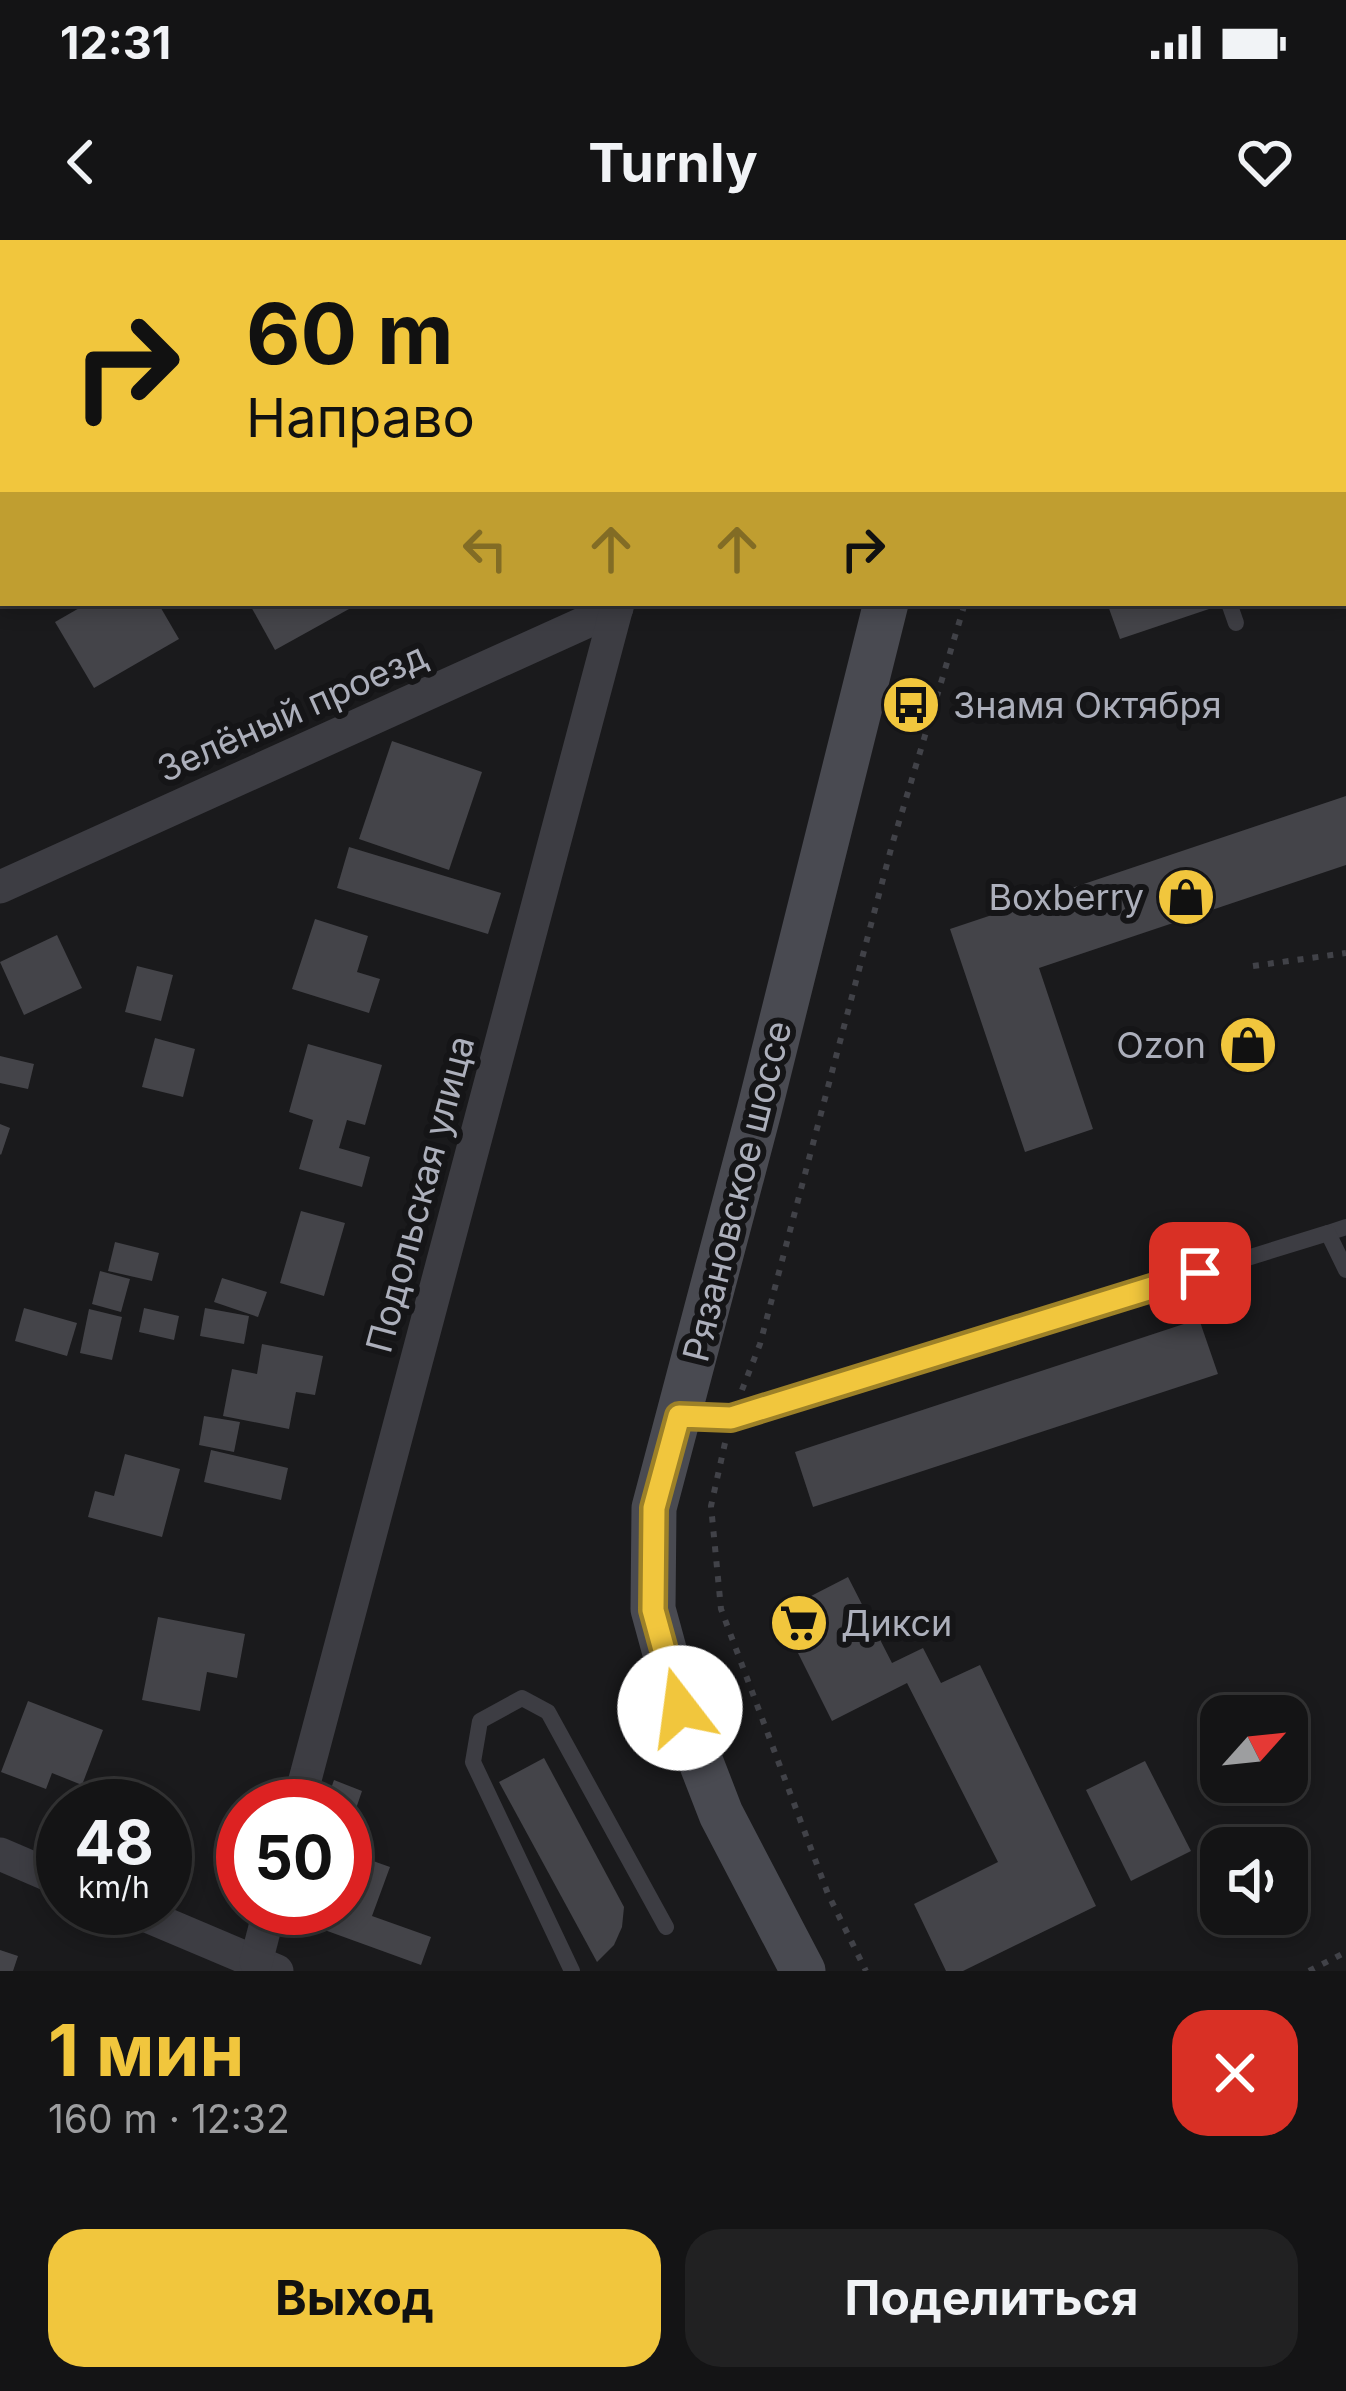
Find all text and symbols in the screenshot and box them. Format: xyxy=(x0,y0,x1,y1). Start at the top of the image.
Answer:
text: 12:31 xyxy=(60,15,171,70)
icon: back xyxy=(48,129,114,195)
icon: heart xyxy=(1232,129,1298,195)
text: Turnly xyxy=(588,130,758,195)
text: 60 m xyxy=(246,283,454,384)
icon: right xyxy=(48,288,204,444)
text: Направо xyxy=(246,385,475,450)
icon: left xyxy=(452,516,518,582)
icon: ahead xyxy=(578,516,644,582)
icon: ahead xyxy=(704,516,770,582)
icon: right xyxy=(830,516,896,582)
street label: Зелёный проезд xyxy=(150,633,434,791)
bus stop icon: Знамя Октября xyxy=(880,674,942,736)
place label: Знамя Октября xyxy=(953,683,1222,727)
shop icon: Boxberry xyxy=(1155,866,1217,928)
place label: Boxberry xyxy=(989,875,1144,919)
shop icon: Ozon xyxy=(1217,1014,1279,1076)
street label: Рязановское шоссе xyxy=(673,1016,801,1366)
place label: Ozon xyxy=(1116,1023,1206,1067)
street label: Подольская улица xyxy=(357,1031,483,1357)
pin xyxy=(1149,1222,1251,1324)
icon: arrive xyxy=(1167,1240,1233,1306)
supermarket icon: Дикси xyxy=(768,1592,830,1654)
place label: Дикси xyxy=(841,1601,952,1645)
position arrow xyxy=(617,1645,743,1771)
north arrow xyxy=(1200,1695,1308,1803)
map controls xyxy=(1200,1695,1308,1935)
speed limit sign: 50 xyxy=(216,1779,372,1935)
text: 48 xyxy=(74,1806,154,1878)
button: sound xyxy=(1200,1827,1308,1935)
text: km/h xyxy=(78,1869,150,1905)
text: 1 мин xyxy=(48,2006,244,2093)
button: close xyxy=(1172,2010,1298,2136)
text: 160 m · 12:32 xyxy=(48,2095,290,2142)
button: Выход xyxy=(48,2229,661,2367)
button: Поделиться xyxy=(685,2229,1298,2367)

